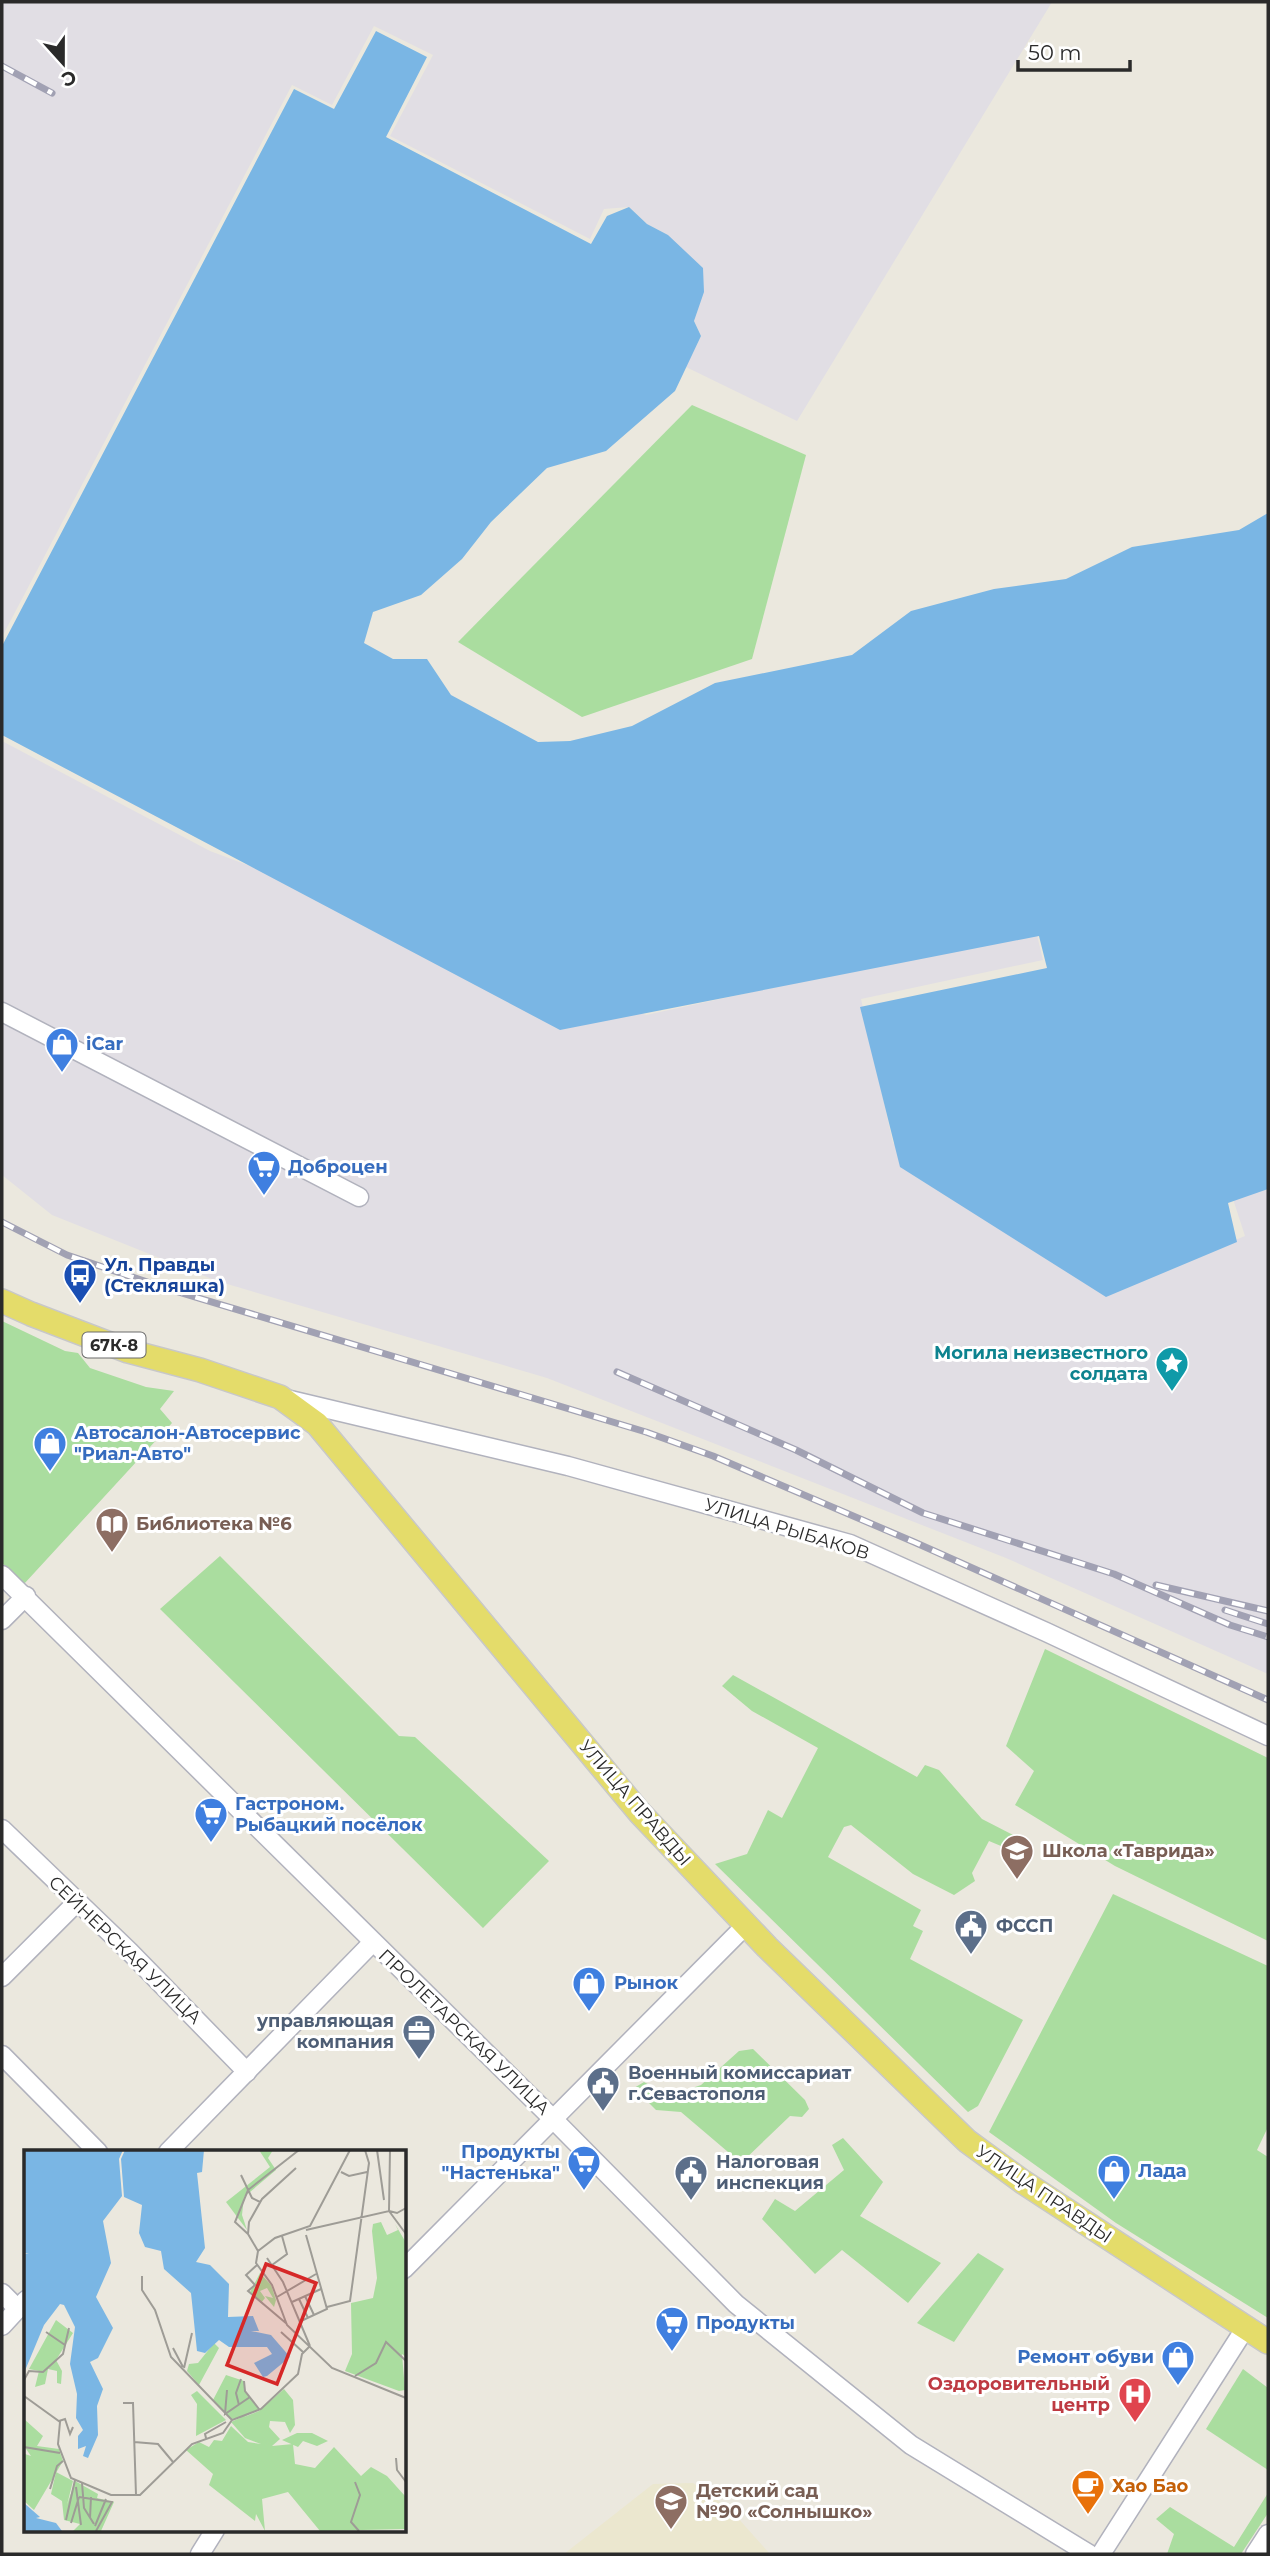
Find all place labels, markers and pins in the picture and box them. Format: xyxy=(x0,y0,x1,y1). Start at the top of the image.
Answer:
shop icon: iCar xyxy=(43,1025,81,1074)
place label: iCar xyxy=(86,1033,123,1055)
supermarket icon: Доброцен xyxy=(245,1148,283,1197)
place label: Доброцен xyxy=(288,1156,388,1178)
place label: Ул. Правды (Стекляшка) xyxy=(104,1254,225,1297)
bus stop icon: Ул. Правды (Стекляшка) xyxy=(61,1256,99,1305)
place label: Могила неизвестного солдата xyxy=(934,1342,1148,1385)
place icon: Могила неизвестного солдата xyxy=(1153,1344,1191,1393)
place label: Автосалон-Автосервис "Риал-Авто" xyxy=(74,1422,301,1465)
shop icon: Автосалон-Автосервис "Риал-Авто" xyxy=(31,1424,69,1473)
library icon: Библиотека №6 xyxy=(93,1505,131,1554)
place label: Библиотека №6 xyxy=(136,1513,292,1535)
place label: Гастроном. Рыбацкий посёлок xyxy=(235,1793,423,1836)
supermarket icon: Гастроном. Рыбацкий посёлок xyxy=(192,1795,230,1844)
school or university icon: Школа «Таврида» xyxy=(998,1832,1036,1881)
place label: Школа «Таврида» xyxy=(1042,1840,1215,1862)
public building icon: ФССП xyxy=(952,1907,990,1956)
place label: ФССП xyxy=(996,1915,1053,1937)
shop icon: Рынок xyxy=(570,1964,608,2013)
place label: Рынок xyxy=(614,1972,679,1994)
place label: управляющая компания xyxy=(256,2010,394,2053)
office icon: управляющая компания xyxy=(400,2012,438,2061)
place label: Военный комиссариат г.Севастополя xyxy=(628,2062,852,2105)
public building icon: Военный комиссариат г.Севастополя xyxy=(584,2064,622,2113)
place label: Продукты "Настенька" xyxy=(442,2141,560,2184)
supermarket icon: Продукты "Настенька" xyxy=(565,2143,603,2192)
place label: Налоговая инспекция xyxy=(716,2151,824,2194)
shop icon: Лада xyxy=(1095,2152,1133,2201)
public building icon: Налоговая инспекция xyxy=(672,2153,710,2202)
place label: Лада xyxy=(1138,2160,1187,2182)
supermarket icon: Продукты xyxy=(653,2304,691,2353)
place label: Продукты xyxy=(696,2312,795,2334)
shop icon: Ремонт обуви xyxy=(1159,2338,1197,2387)
place label: Ремонт обуви xyxy=(1017,2346,1154,2368)
place label: Оздоровительный центр xyxy=(928,2373,1110,2416)
hospital icon: Оздоровительный центр xyxy=(1116,2375,1154,2424)
cafe icon: Хао Бао xyxy=(1069,2467,1107,2516)
place label: Хао Бао xyxy=(1112,2475,1189,2497)
place label: Детский сад №90 «Солнышко» xyxy=(696,2480,872,2523)
school or university icon: Детский сад №90 «Солнышко» xyxy=(652,2482,690,2531)

